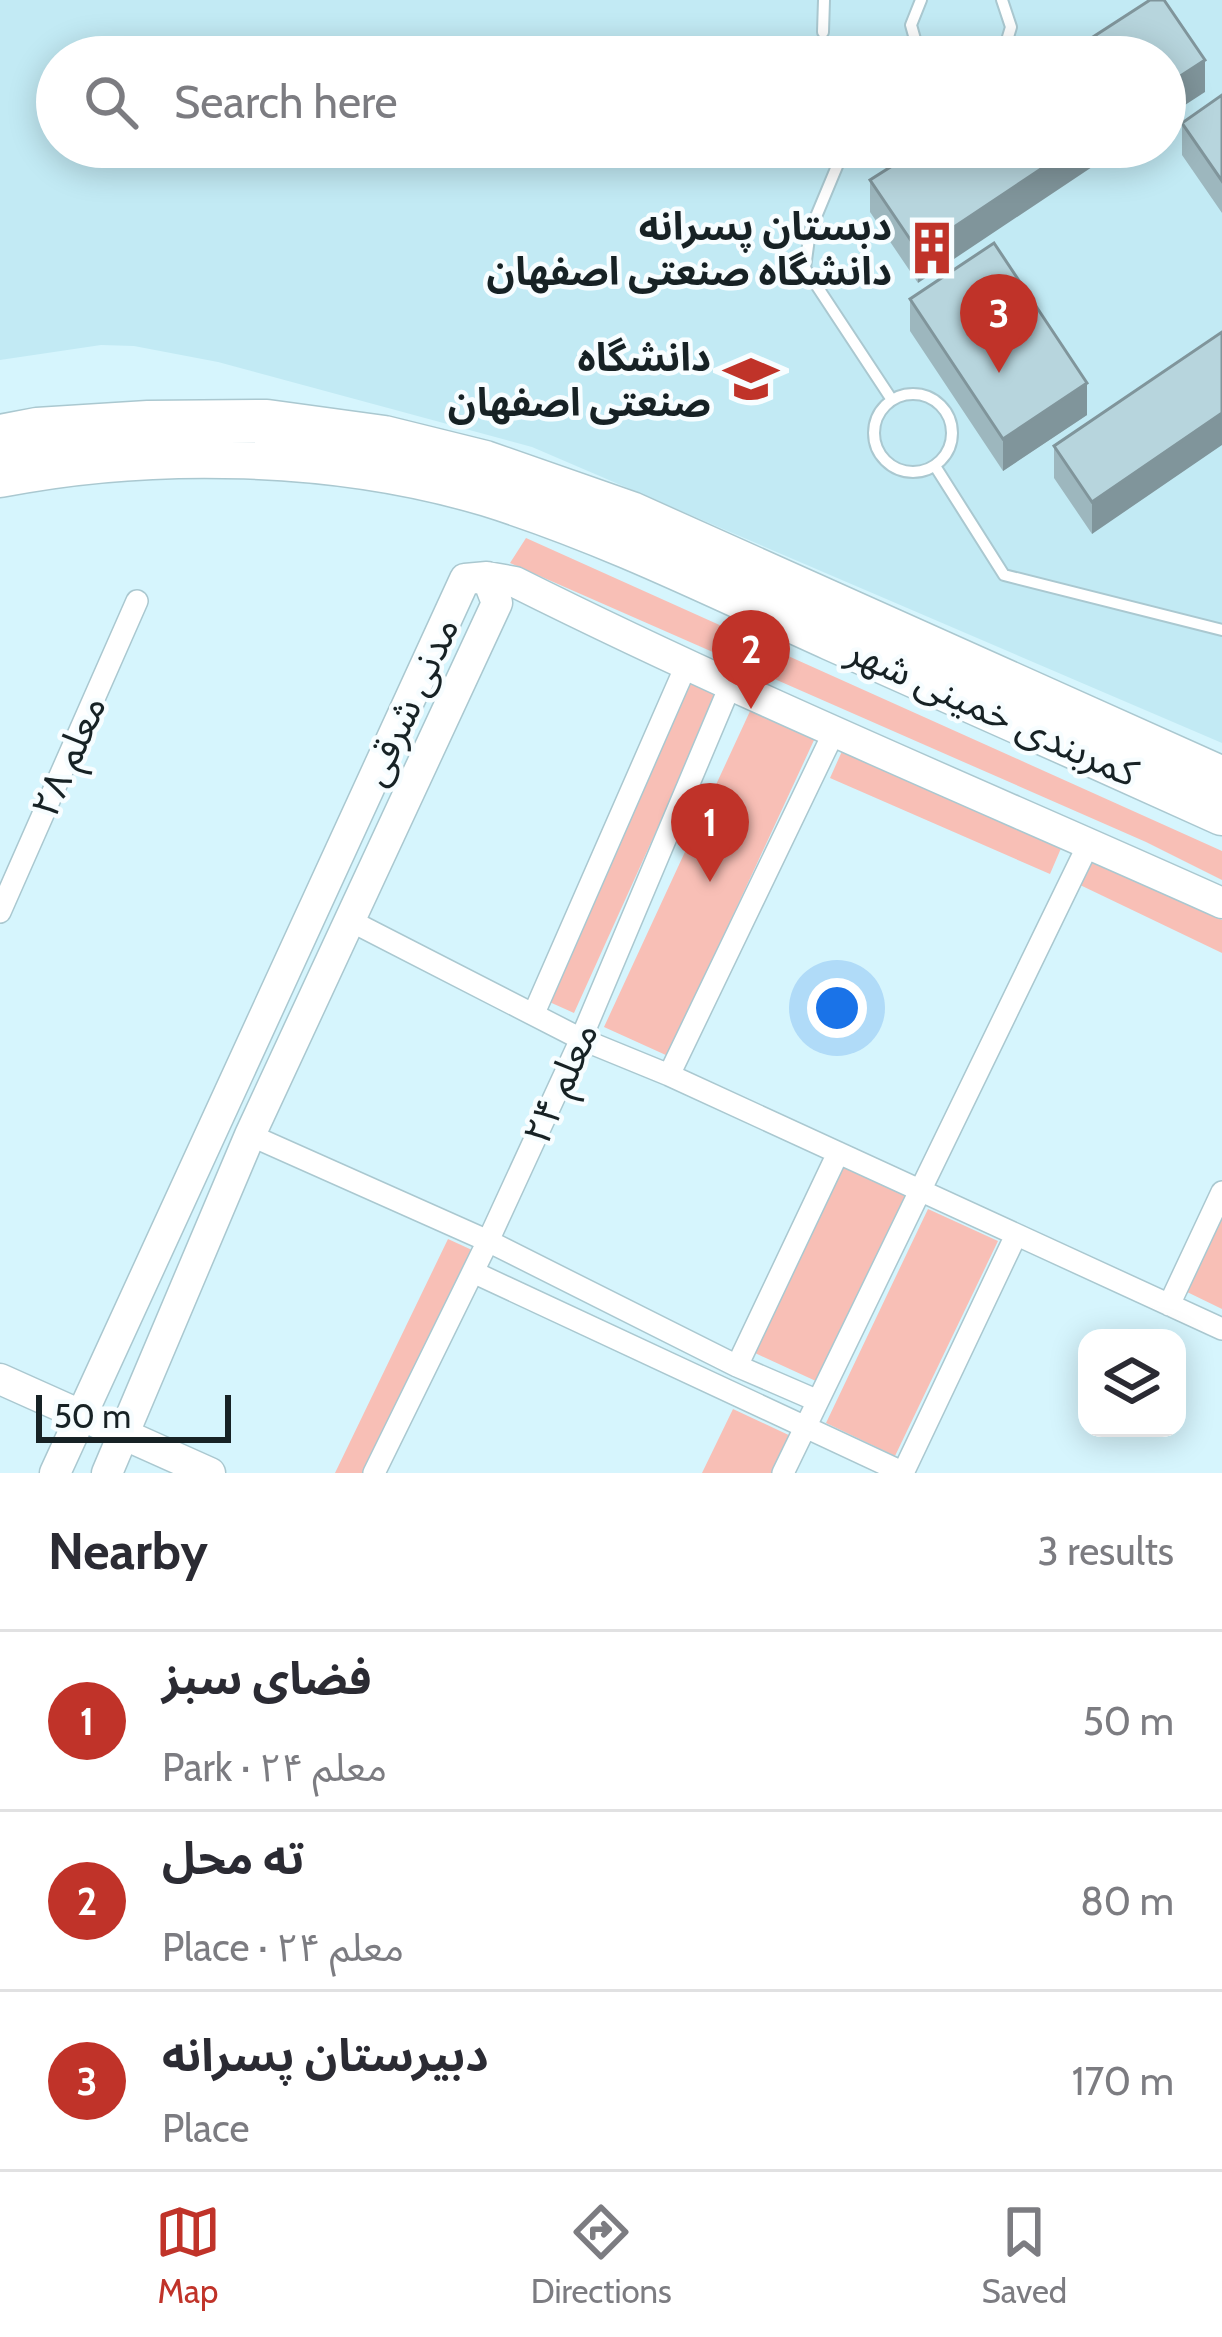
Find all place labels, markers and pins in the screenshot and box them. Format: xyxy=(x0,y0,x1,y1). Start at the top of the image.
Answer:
place label: دبستان پسرانه دانشگاه صنعتی اصفهان xyxy=(486,202,892,295)
building icon: دبستان پسرانه دانشگاه صنعتی اصفهان xyxy=(903,219,961,277)
pin: 3 xyxy=(960,274,1038,373)
place label: دانشگاه صنعتی اصفهان xyxy=(448,333,711,426)
school or university icon: دانشگاه صنعتی اصفهان xyxy=(722,350,780,408)
pin: 2 xyxy=(712,610,790,709)
pin: 1 xyxy=(671,783,749,882)

